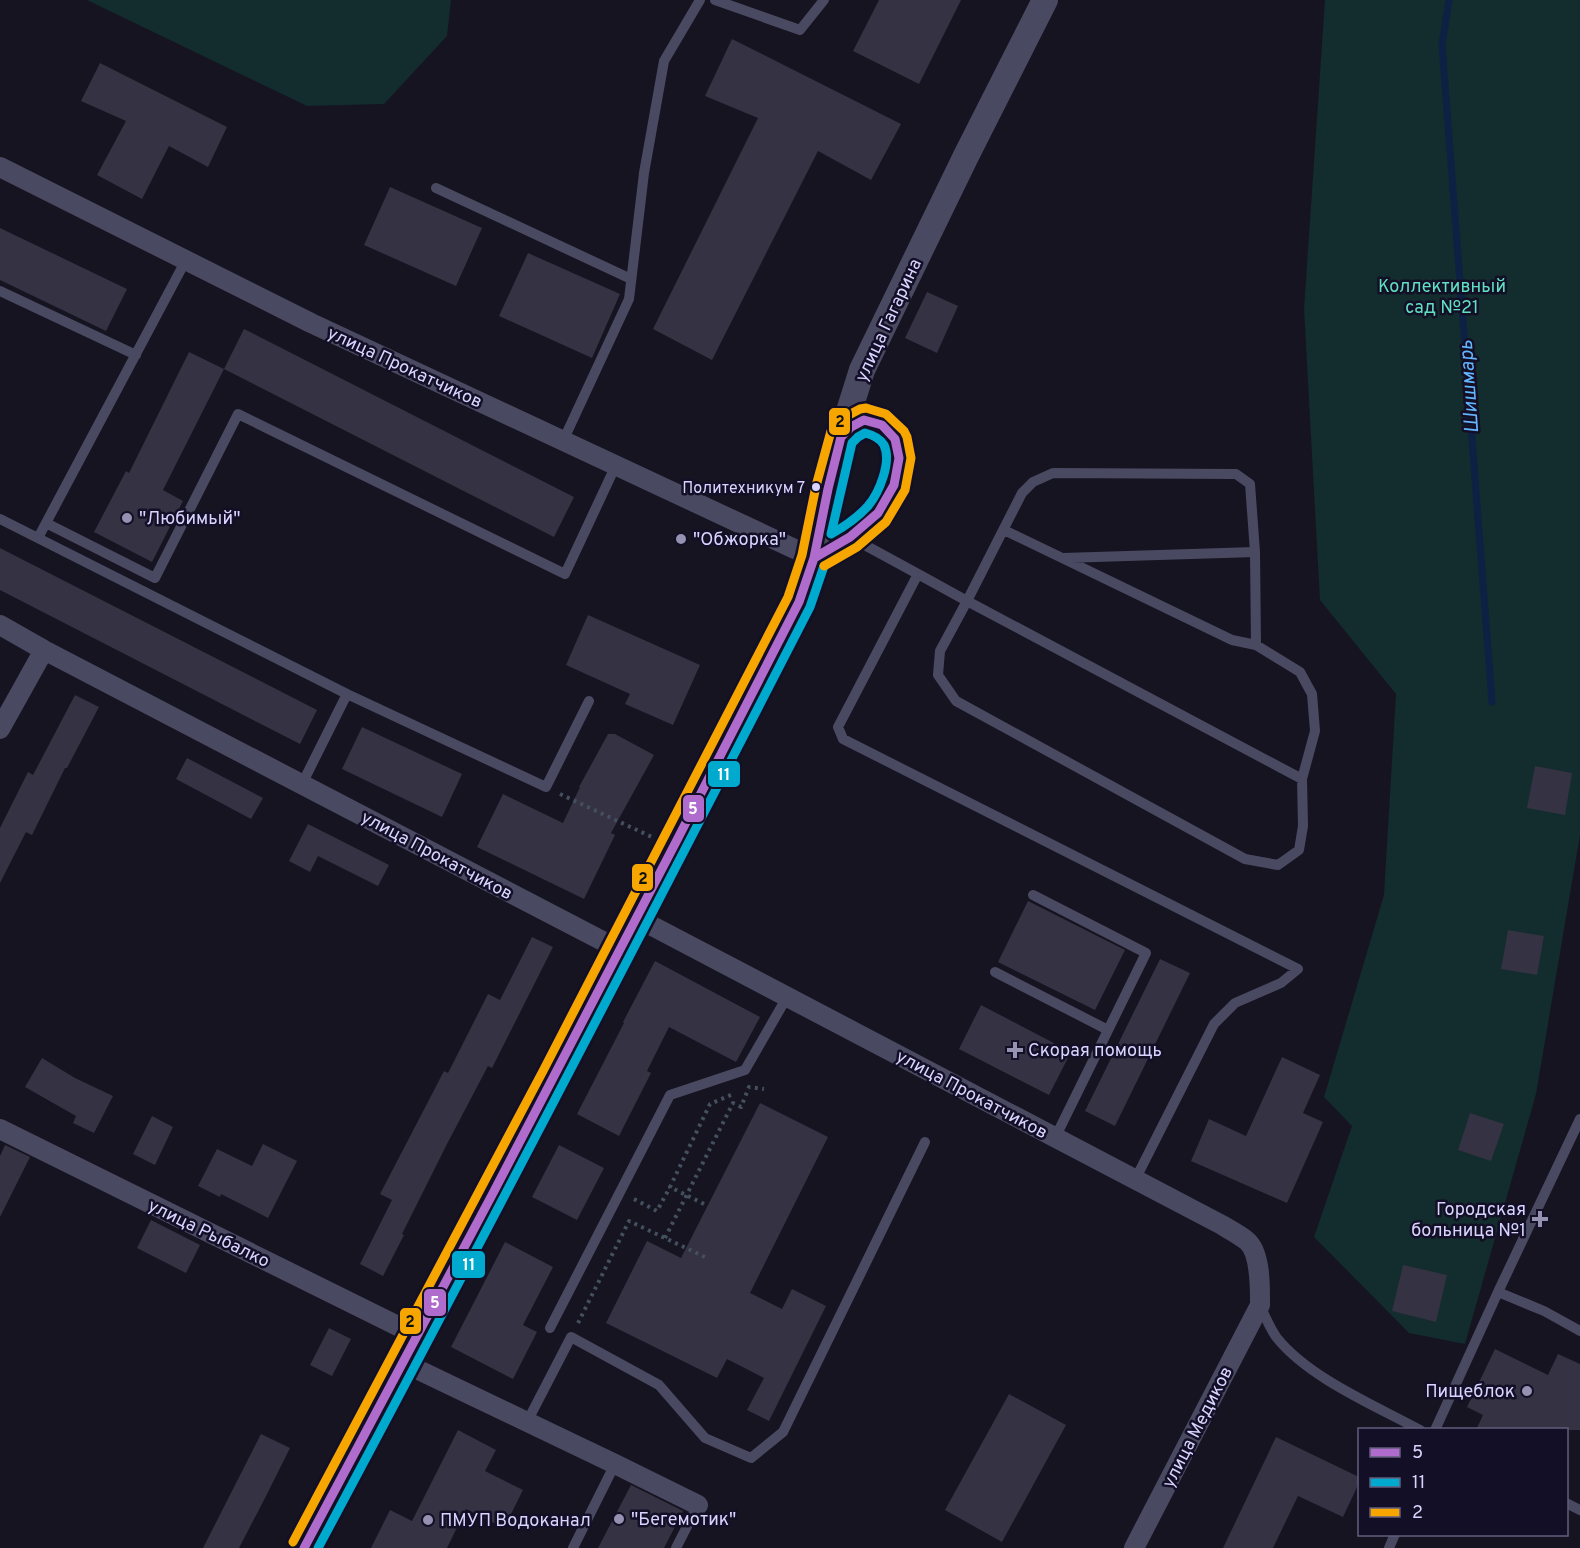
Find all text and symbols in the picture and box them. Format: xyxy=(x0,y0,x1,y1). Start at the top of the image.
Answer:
street label: улица Гагарина xyxy=(851,255,928,386)
park label: Коллективный сад №21 xyxy=(1378,276,1506,320)
street label: улица Прокатчиков xyxy=(323,322,486,414)
water label: Шишмарь xyxy=(1454,339,1486,434)
line badge: 2 xyxy=(828,407,851,436)
text: 2 xyxy=(835,413,845,433)
place label: Политехникум 7 xyxy=(682,479,805,499)
marker: Политехникум 7 xyxy=(810,481,822,493)
place label: "Любимый" xyxy=(139,508,240,531)
marker: "Любимый" xyxy=(120,511,134,525)
place label: "Обжорка" xyxy=(693,529,786,552)
marker: "Обжорка" xyxy=(674,532,688,546)
line badge: 11 xyxy=(707,760,741,788)
text: 11 xyxy=(718,766,730,786)
line badge: 5 xyxy=(682,794,705,823)
text: 5 xyxy=(688,800,698,820)
street label: улица Прокатчиков xyxy=(357,807,516,906)
line badge: 2 xyxy=(631,863,654,892)
text: 2 xyxy=(638,870,648,890)
place label: Скорая помощь xyxy=(1028,1040,1162,1063)
marker: Скорая помощь xyxy=(1006,1041,1024,1059)
street label: улица Прокатчиков xyxy=(892,1046,1051,1145)
street label: улица Рыбалко xyxy=(144,1195,273,1274)
place label: Городская больница №1 xyxy=(1411,1199,1526,1243)
marker: Городская больница №1 xyxy=(1531,1210,1549,1228)
line badge: 11 xyxy=(451,1250,486,1279)
text: 11 xyxy=(463,1256,475,1276)
line badge: 5 xyxy=(423,1288,447,1317)
text: 5 xyxy=(430,1294,440,1314)
line badge: 2 xyxy=(399,1307,422,1335)
text: 2 xyxy=(405,1313,415,1333)
street label: улица Медиков xyxy=(1158,1363,1239,1492)
place label: Пищеблок xyxy=(1425,1381,1515,1404)
marker: Пищеблок xyxy=(1520,1384,1534,1398)
legend xyxy=(1358,1428,1568,1536)
text: 5 xyxy=(1412,1442,1423,1465)
text: 11 xyxy=(1412,1472,1425,1495)
text: 2 xyxy=(1412,1502,1423,1525)
place label: "Бегемотик" xyxy=(631,1509,736,1532)
place label: ПМУП Водоканал xyxy=(440,1510,591,1533)
marker: "Бегемотик" xyxy=(612,1512,626,1526)
marker: ПМУП Водоканал xyxy=(421,1513,435,1527)

